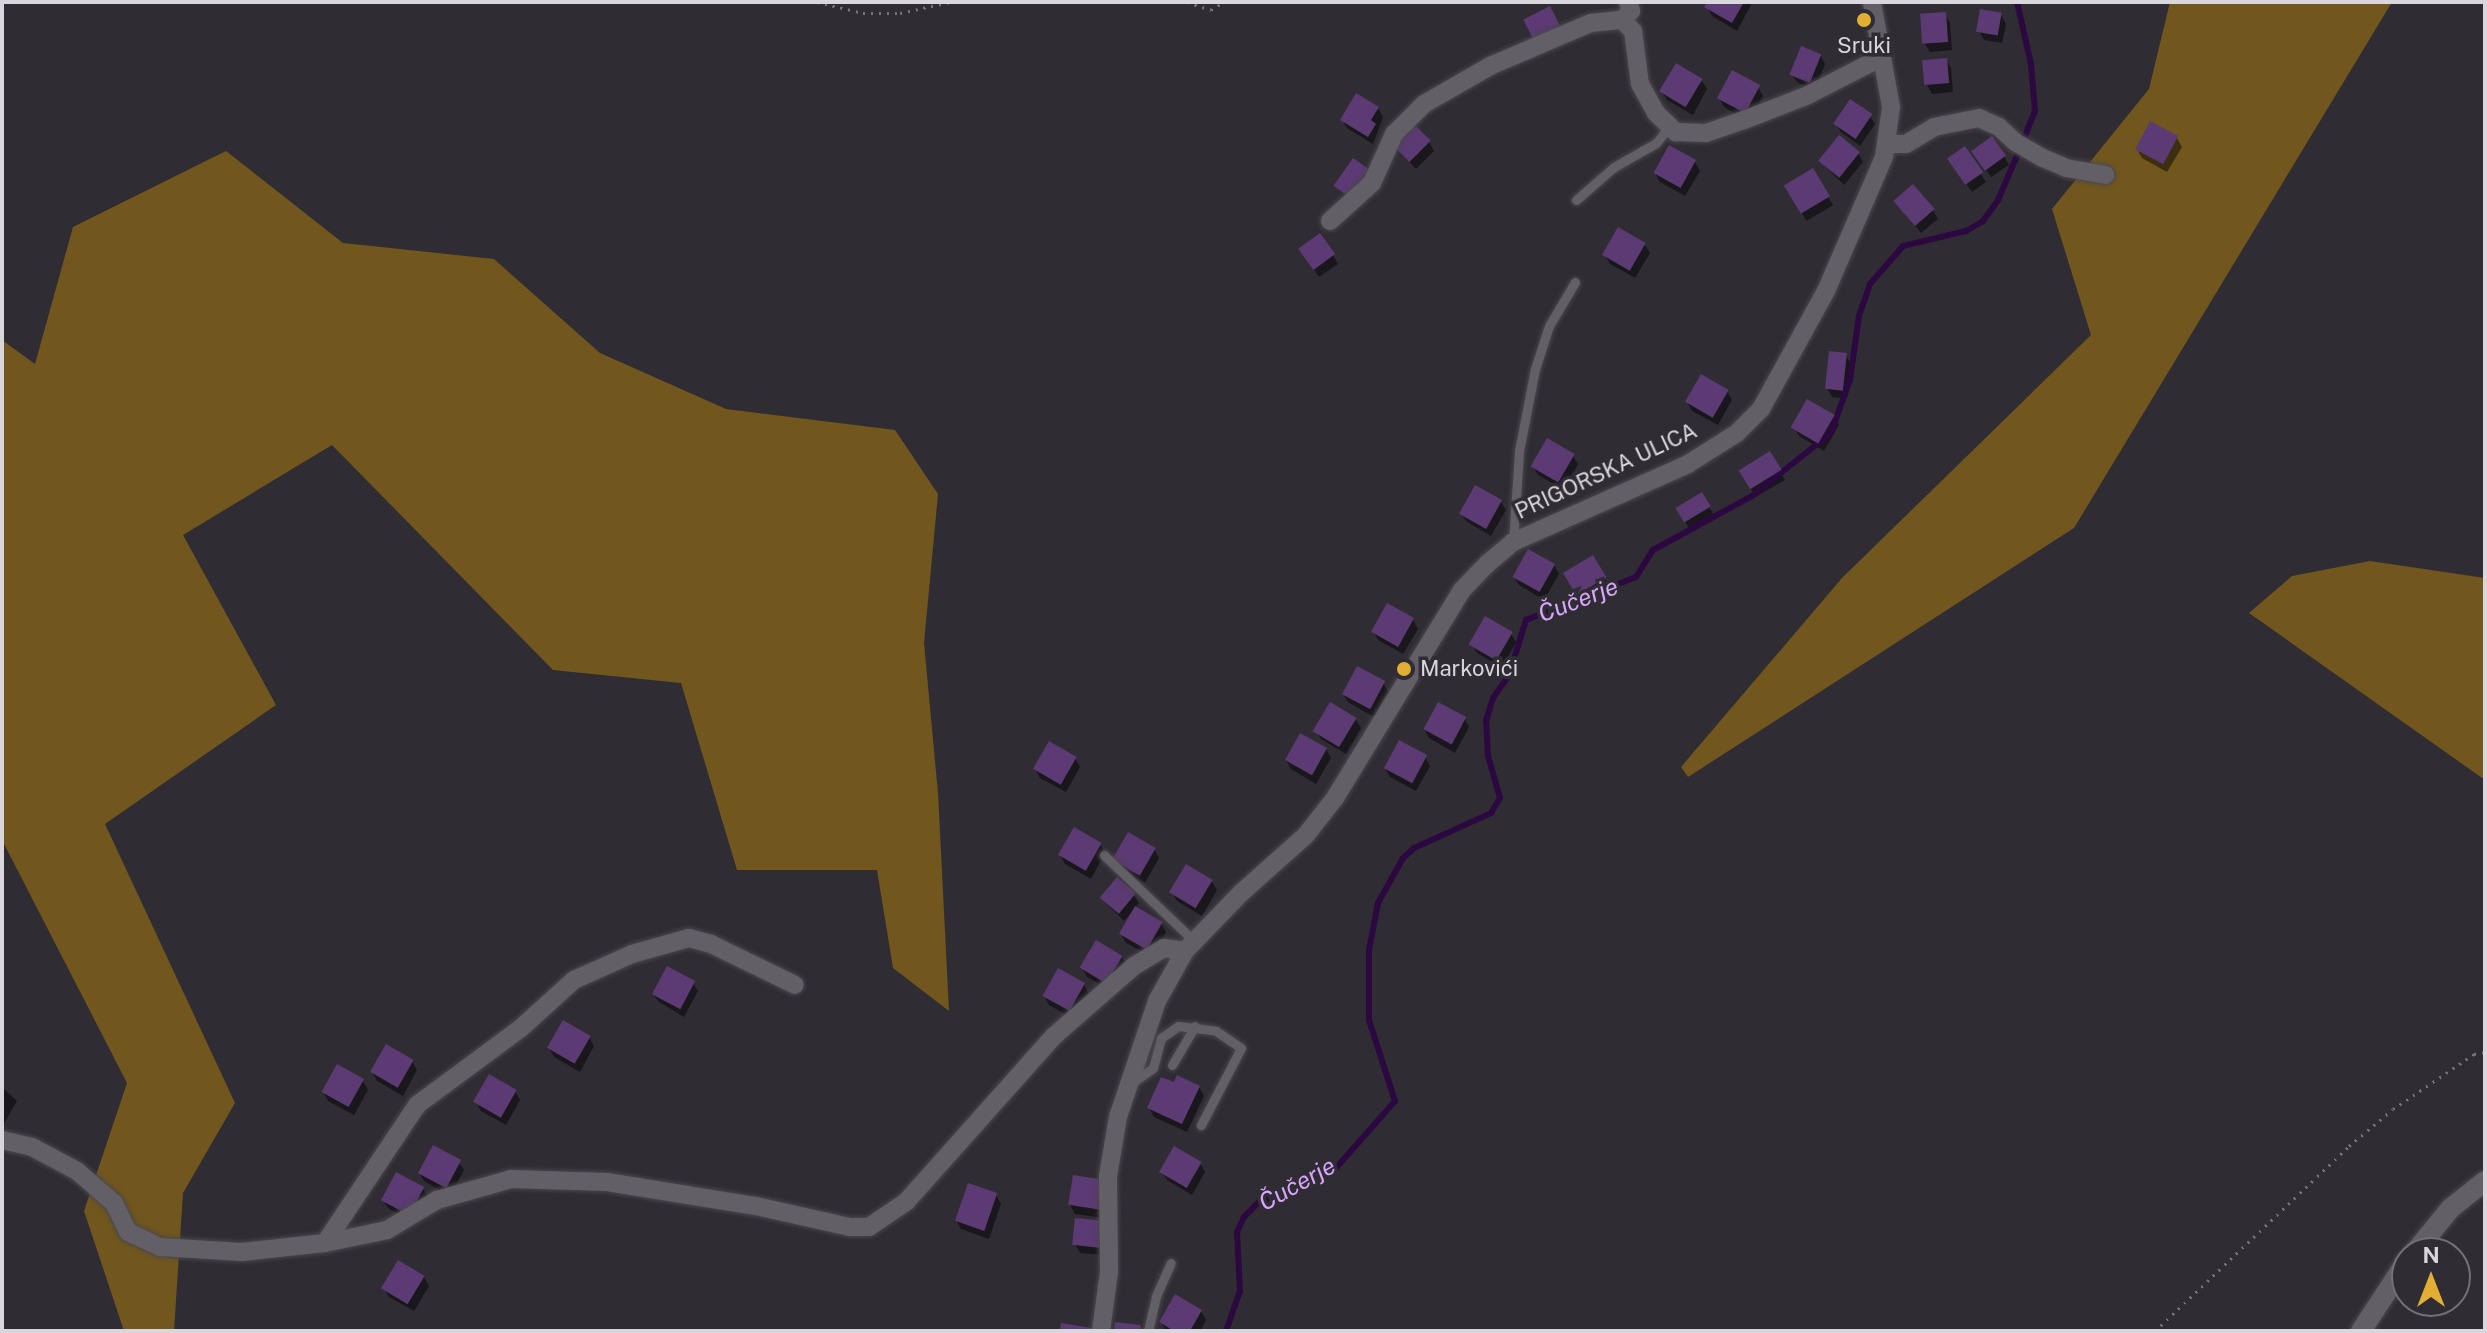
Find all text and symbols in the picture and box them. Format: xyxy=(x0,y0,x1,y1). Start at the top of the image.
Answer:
marker: Sruki xyxy=(1855,11,1873,29)
place label: Sruki xyxy=(1837,33,1891,59)
street label: PRIGORSKA ULICA xyxy=(1511,417,1701,525)
water label: Čučerje xyxy=(1534,572,1622,628)
place label: Markovići xyxy=(1420,656,1518,682)
marker: Markovići xyxy=(1395,660,1413,678)
water label: Čučerje xyxy=(1254,1151,1340,1217)
north arrow xyxy=(2391,1237,2471,1317)
text: N xyxy=(2422,1242,2440,1268)

